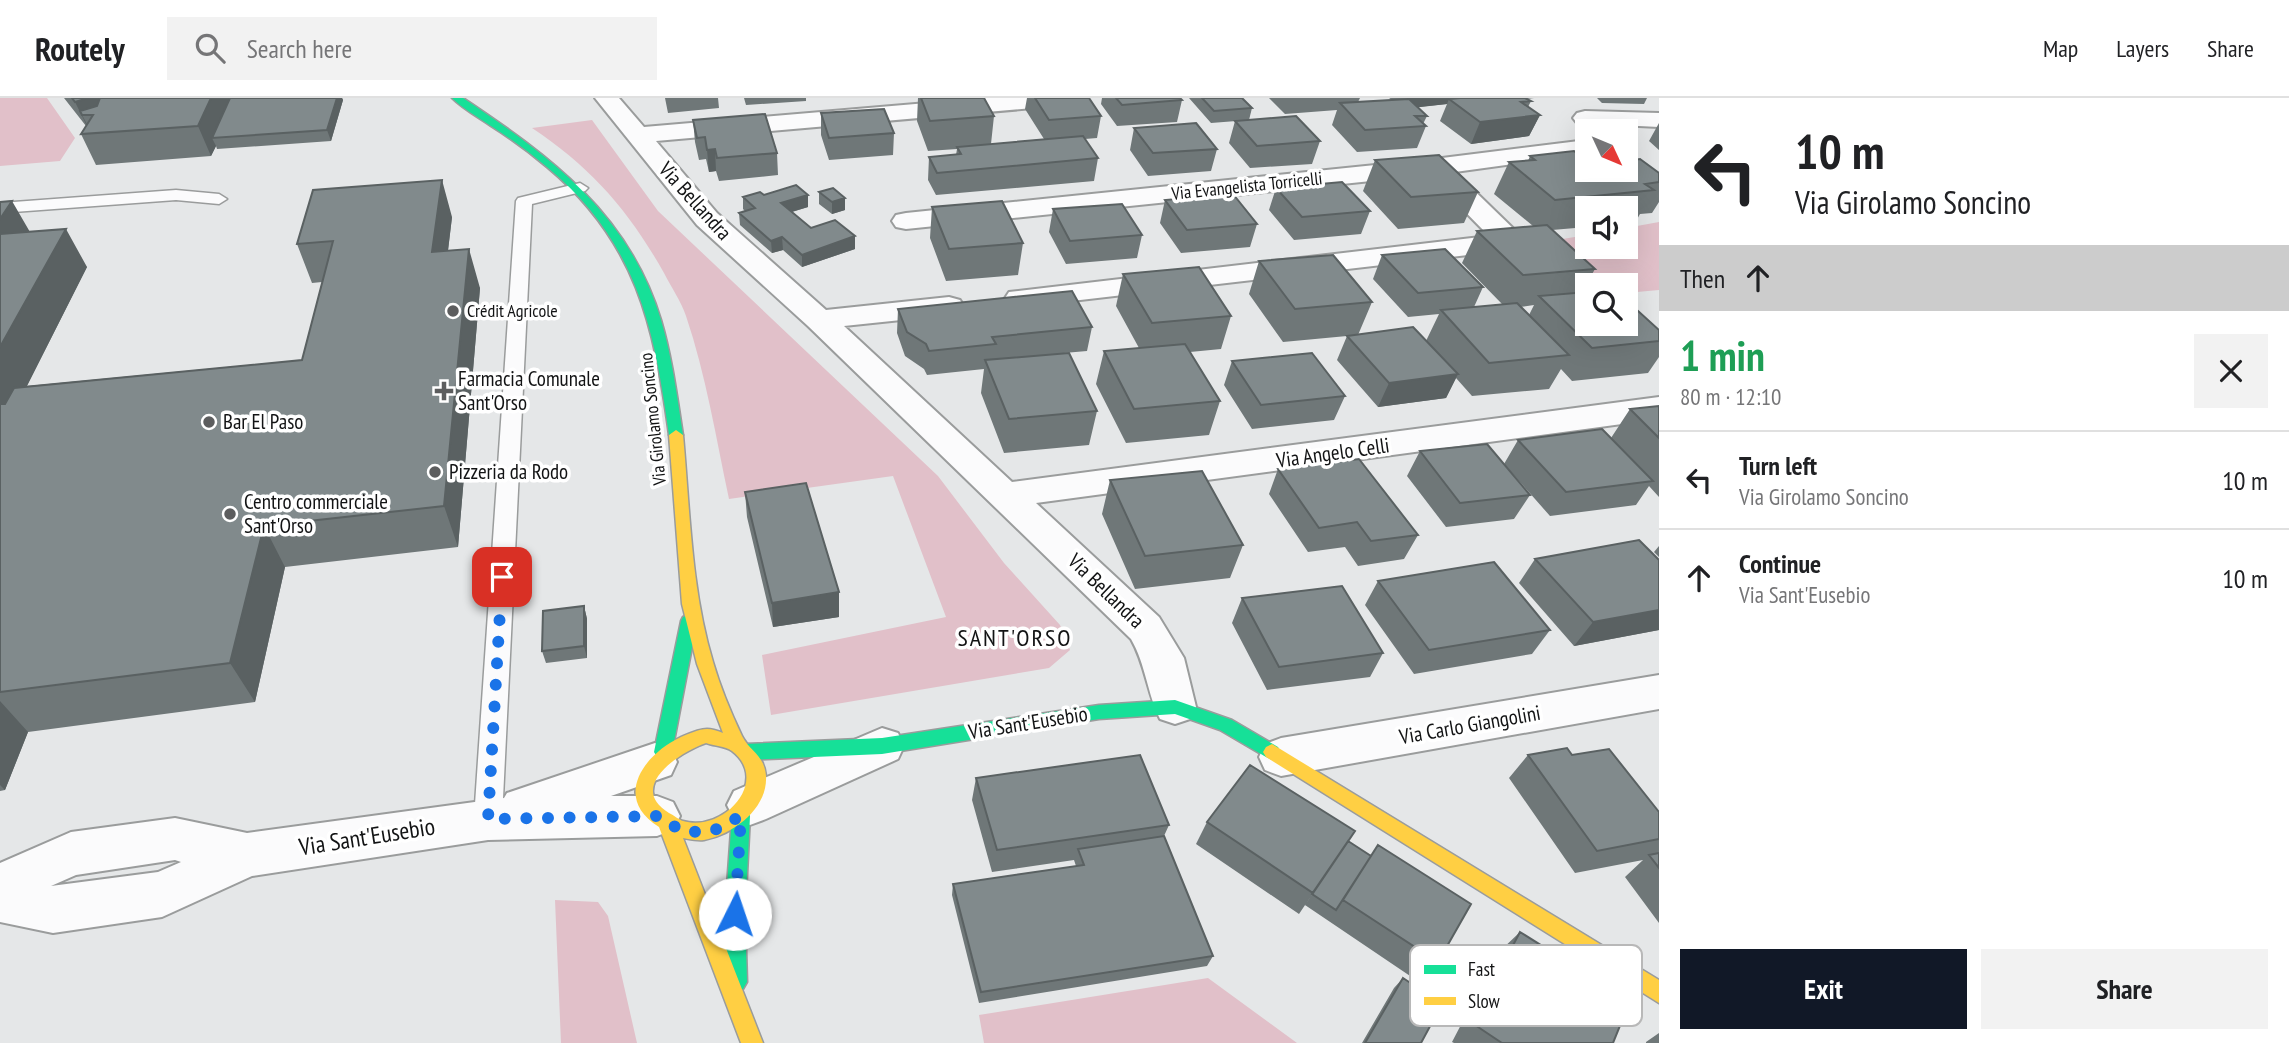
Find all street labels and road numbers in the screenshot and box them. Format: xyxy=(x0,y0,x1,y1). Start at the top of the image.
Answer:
street label: Via Bellandra xyxy=(652,155,738,246)
street label: Via Evangelista Torricelli xyxy=(1169,166,1324,205)
street label: Via Girolamo Soncino xyxy=(634,352,671,487)
street label: Via Angelo Celli xyxy=(1274,431,1391,474)
street label: Via Bellandra xyxy=(1062,547,1150,634)
street label: Via Carlo Giangolini xyxy=(1396,699,1543,750)
street label: Via Sant'Eusebio xyxy=(966,700,1089,745)
street label: Via Sant'Eusebio xyxy=(296,810,437,863)

